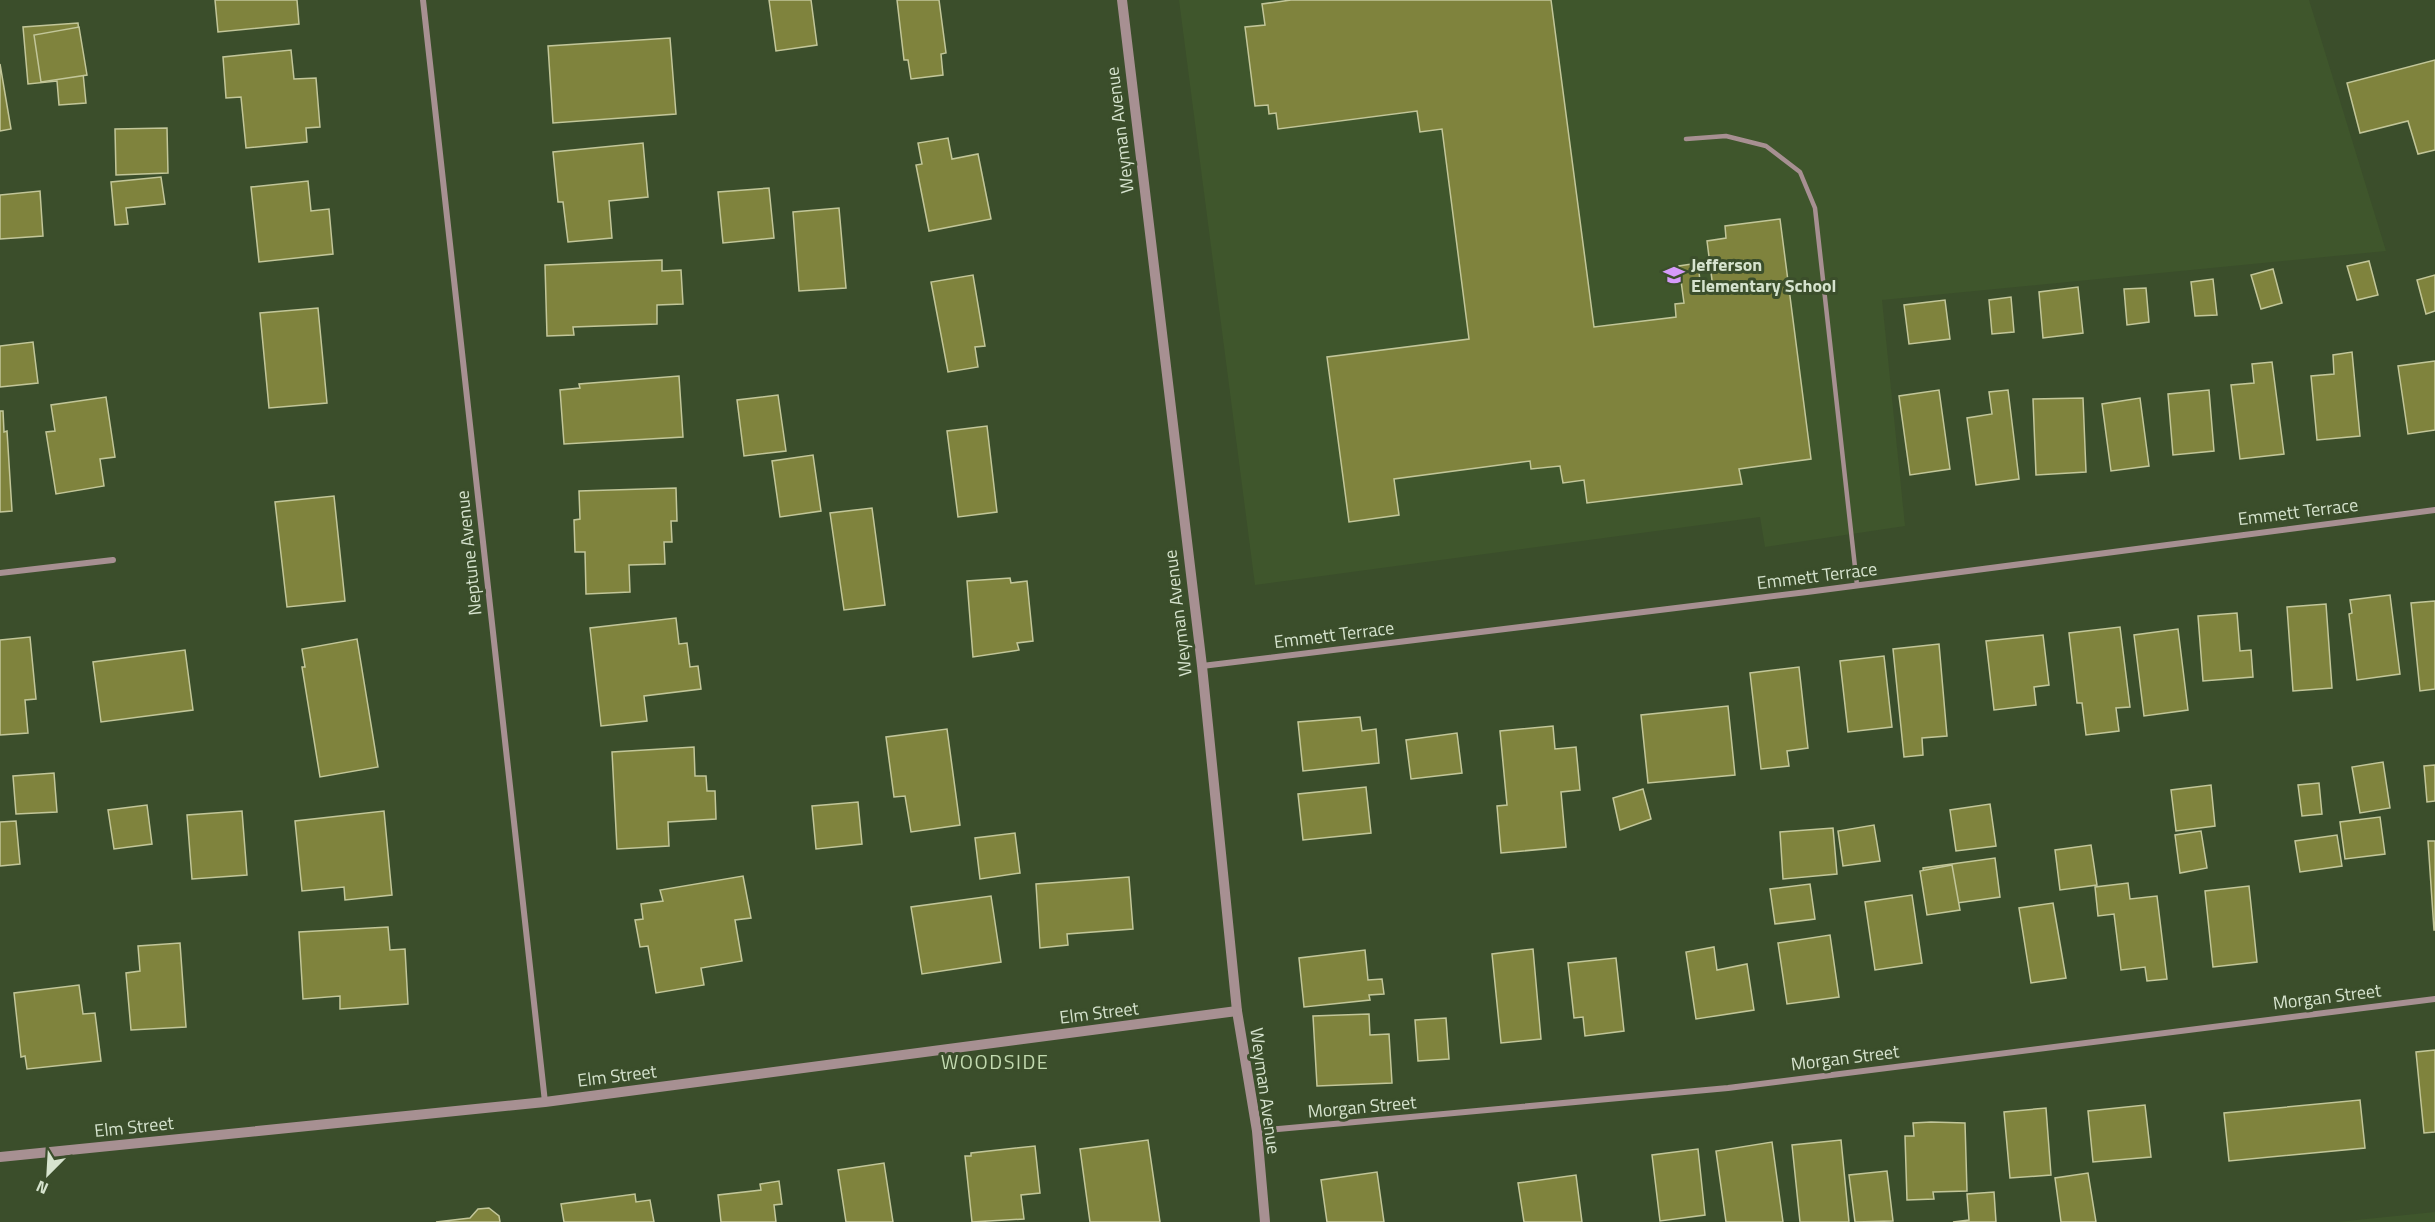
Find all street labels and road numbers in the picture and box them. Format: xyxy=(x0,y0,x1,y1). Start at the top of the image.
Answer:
street label: Weyman Avenue xyxy=(1098,65,1141,195)
street label: Neptune Avenue xyxy=(449,489,488,617)
street label: Emmett Terrace xyxy=(2236,491,2360,532)
street label: Weyman Avenue xyxy=(1156,548,1199,678)
street label: Emmett Terrace xyxy=(1755,555,1879,596)
street label: Emmett Terrace xyxy=(1272,614,1396,655)
street label: Morgan Street xyxy=(2271,976,2383,1017)
street label: Elm Street xyxy=(1058,994,1141,1031)
street label: Weyman Avenue xyxy=(1243,1026,1288,1156)
street label: Morgan Street xyxy=(1789,1037,1901,1078)
street label: Elm Street xyxy=(576,1057,659,1094)
street label: Morgan Street xyxy=(1307,1088,1418,1125)
street label: Elm Street xyxy=(93,1109,176,1144)

